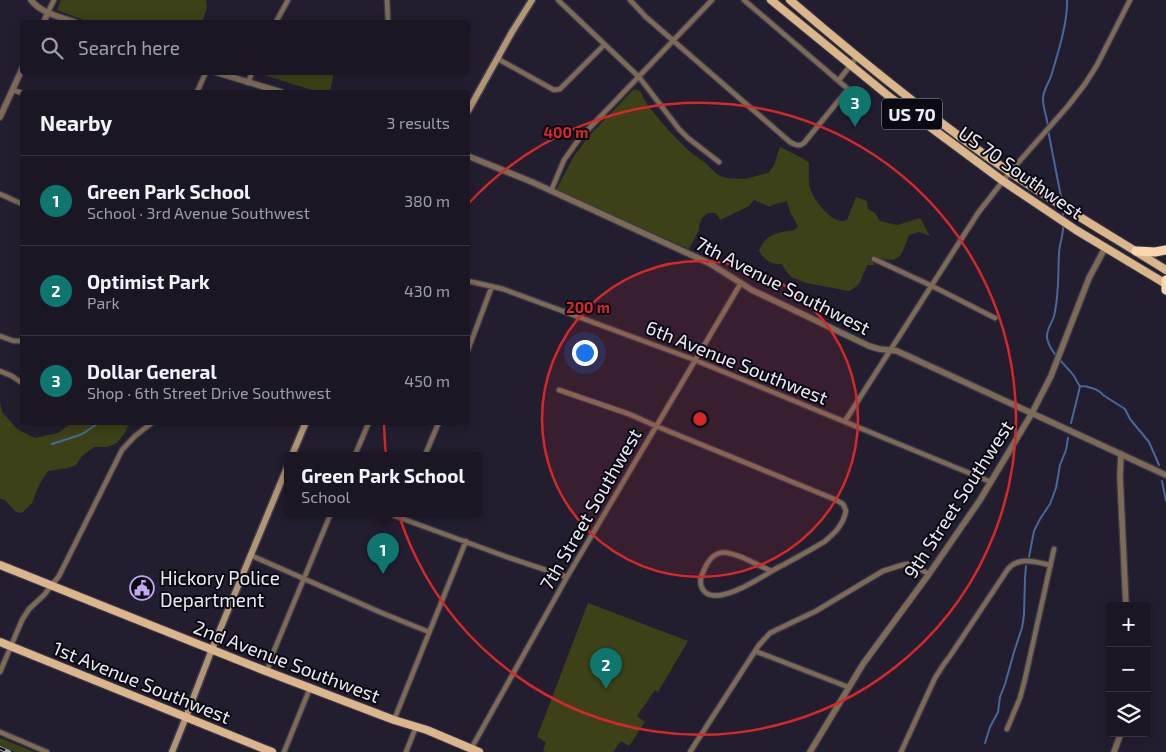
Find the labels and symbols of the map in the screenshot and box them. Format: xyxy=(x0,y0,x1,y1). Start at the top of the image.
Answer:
pin: 3 xyxy=(839,86,871,127)
road number: US 70 xyxy=(882,98,942,130)
street label: US 70 Southwest xyxy=(955,121,1087,223)
text: 400 m xyxy=(544,123,588,141)
street label: 7th Avenue Southwest xyxy=(692,231,874,339)
text: 200 m xyxy=(566,298,610,316)
street label: 6th Avenue Southwest xyxy=(643,315,831,409)
your location xyxy=(572,340,598,366)
centre of rings xyxy=(691,410,709,428)
street label: 9th Street Southwest xyxy=(898,416,1018,582)
street label: 7th Street Southwest xyxy=(534,424,646,594)
pin: 1 xyxy=(367,533,399,574)
place label: Hickory Police Department xyxy=(160,566,280,611)
public building icon: Hickory Police Department xyxy=(129,575,155,601)
street label: 2nd Avenue Southwest xyxy=(191,615,383,707)
street label: 1st Avenue Southwest xyxy=(50,636,234,728)
pin: 2 xyxy=(590,648,622,689)

